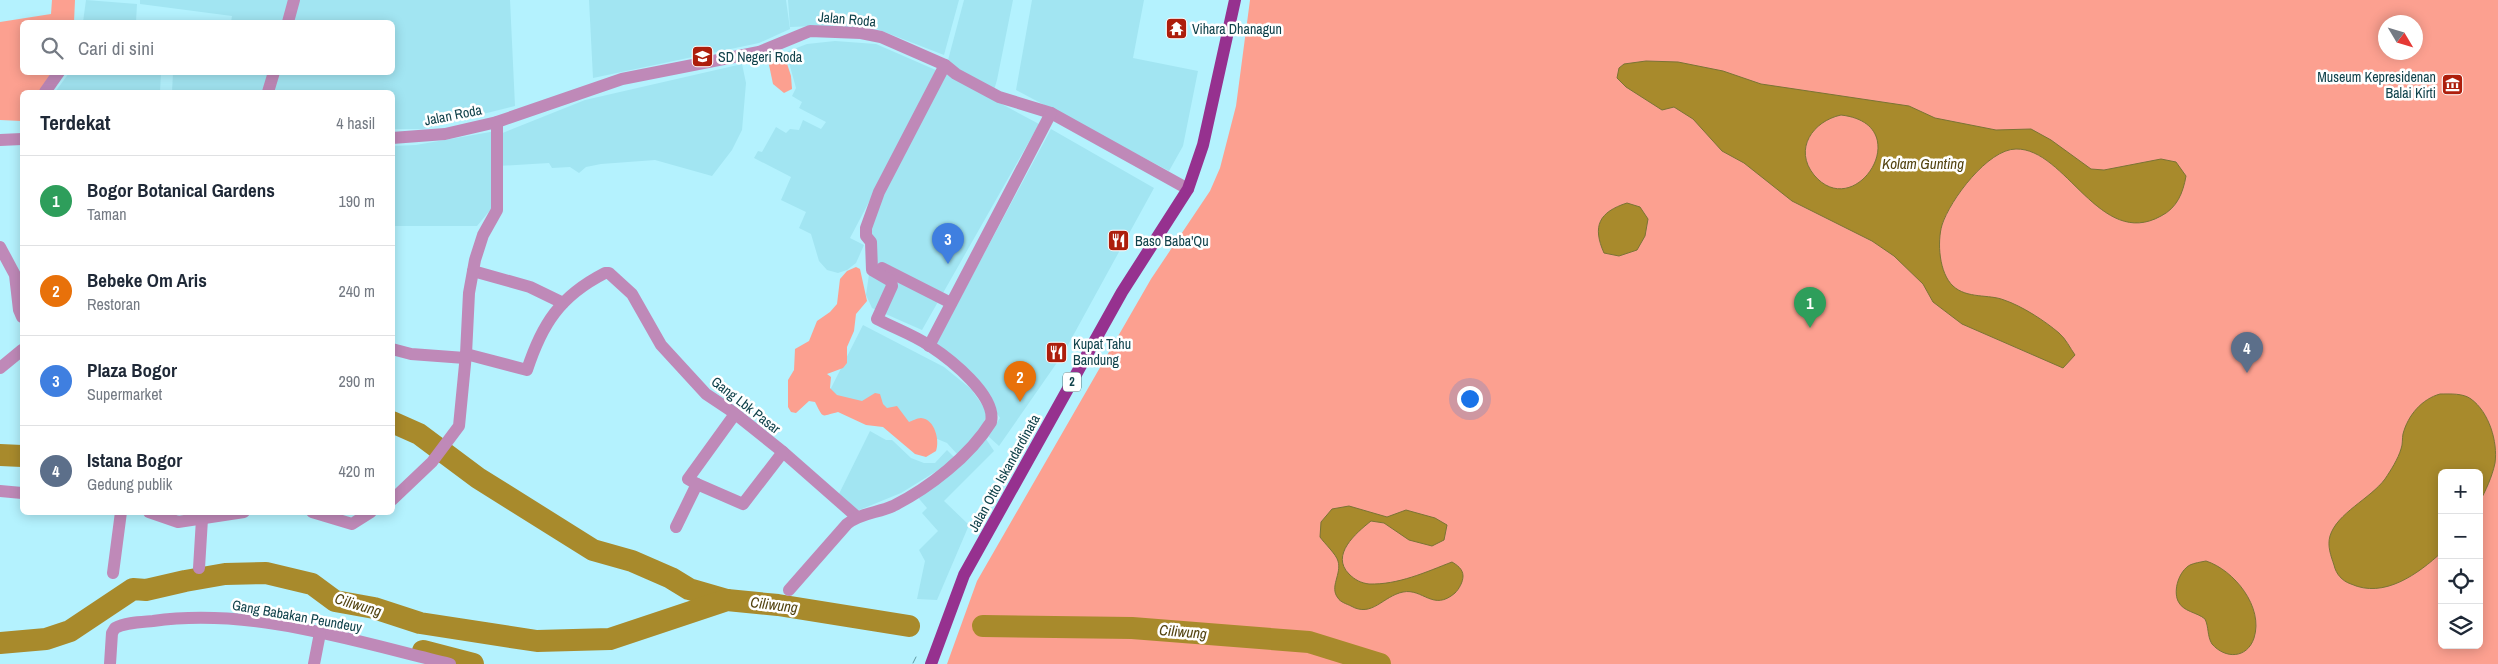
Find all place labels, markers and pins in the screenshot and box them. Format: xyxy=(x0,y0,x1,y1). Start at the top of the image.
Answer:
temple icon: Vihara Dhanagun xyxy=(1164,17,1188,41)
place label: Vihara Dhanagun xyxy=(1192,20,1282,38)
school or university icon: SD Negeri Roda xyxy=(690,45,714,69)
place label: SD Negeri Roda xyxy=(718,48,803,66)
place label: Museum Kepresidenan Balai Kirti xyxy=(2317,68,2436,102)
museum icon: Museum Kepresidenan Balai Kirti xyxy=(2440,73,2464,97)
pin: 3 xyxy=(932,223,964,264)
restaurant icon: Baso Baba'Qu xyxy=(1107,229,1131,253)
place label: Baso Baba'Qu xyxy=(1135,232,1209,250)
pin: 1 xyxy=(1794,287,1826,328)
pin: 4 xyxy=(2231,332,2263,373)
place label: Kupat Tahu Bandung xyxy=(1073,335,1131,369)
restaurant icon: Kupat Tahu Bandung xyxy=(1045,340,1069,364)
pin: 2 xyxy=(1004,361,1036,402)

